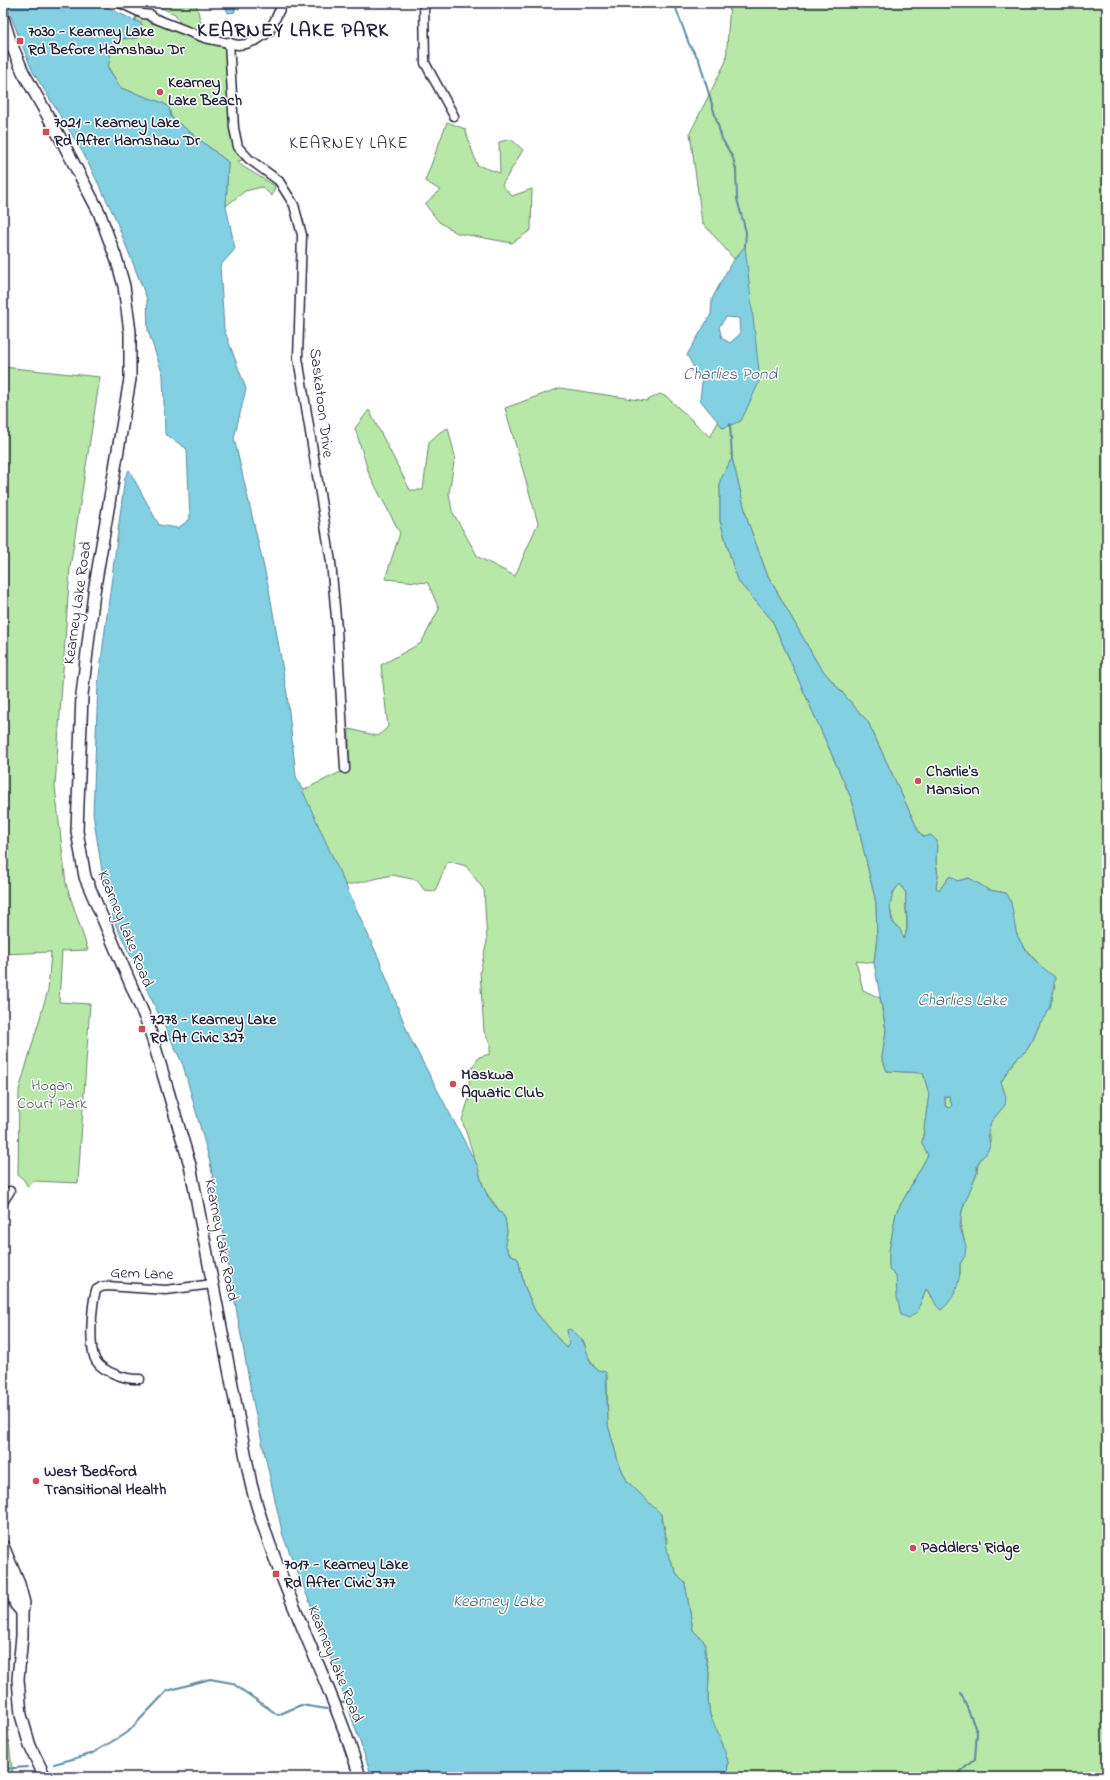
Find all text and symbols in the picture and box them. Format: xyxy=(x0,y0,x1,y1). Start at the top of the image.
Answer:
district label: KEARNEY LAKE PARK xyxy=(197,17,389,46)
place label: 7030 - Kearney Lake Rd Before Hamshaw Dr xyxy=(27,20,186,62)
marker: 7030 - Kearney Lake Rd Before Hamshaw Dr xyxy=(15,36,25,46)
place label: Kearney Lake Beach xyxy=(168,71,242,113)
marker: Kearney Lake Beach xyxy=(155,87,165,97)
place label: 7021 - Kearney Lake Rd After Hamshaw Dr xyxy=(53,111,201,153)
marker: 7021 - Kearney Lake Rd After Hamshaw Dr xyxy=(41,127,51,137)
district label: KEARNEY LAKE xyxy=(289,131,409,156)
street label: Saskatoon Drive xyxy=(302,347,340,460)
water label: Charlies Pond xyxy=(683,362,778,387)
street label: Kearney Lake Road xyxy=(57,540,99,666)
place label: Charlie's Mansion xyxy=(926,760,980,802)
marker: Charlie's Mansion xyxy=(913,776,923,786)
street label: Kearney Lake Road xyxy=(91,867,159,991)
water label: Charlies Lake xyxy=(918,988,1008,1013)
place label: 7278 - Kearney Lake Rd At Civic 327 xyxy=(149,1008,277,1050)
marker: 7278 - Kearney Lake Rd At Civic 327 xyxy=(137,1024,147,1034)
place label: Maskwa Aquatic Club xyxy=(461,1063,544,1105)
park label: Hogan Court Park xyxy=(17,1074,88,1116)
marker: Maskwa Aquatic Club xyxy=(448,1079,458,1089)
street label: Kearney Lake Road xyxy=(197,1177,245,1303)
street label: Gem Lane xyxy=(110,1261,175,1287)
place label: West Bedford Transitional Health xyxy=(44,1460,167,1502)
marker: West Bedford Transitional Health xyxy=(31,1476,41,1486)
place label: Paddlers' Ridge xyxy=(921,1536,1020,1561)
marker: Paddlers' Ridge xyxy=(908,1543,918,1553)
place label: 7017 - Kearney Lake Rd After Civic 377 xyxy=(283,1553,409,1595)
marker: 7017 - Kearney Lake Rd After Civic 377 xyxy=(271,1569,281,1579)
water label: Kearney Lake xyxy=(453,1589,545,1615)
street label: Kearney Lake Road xyxy=(301,1602,369,1726)

